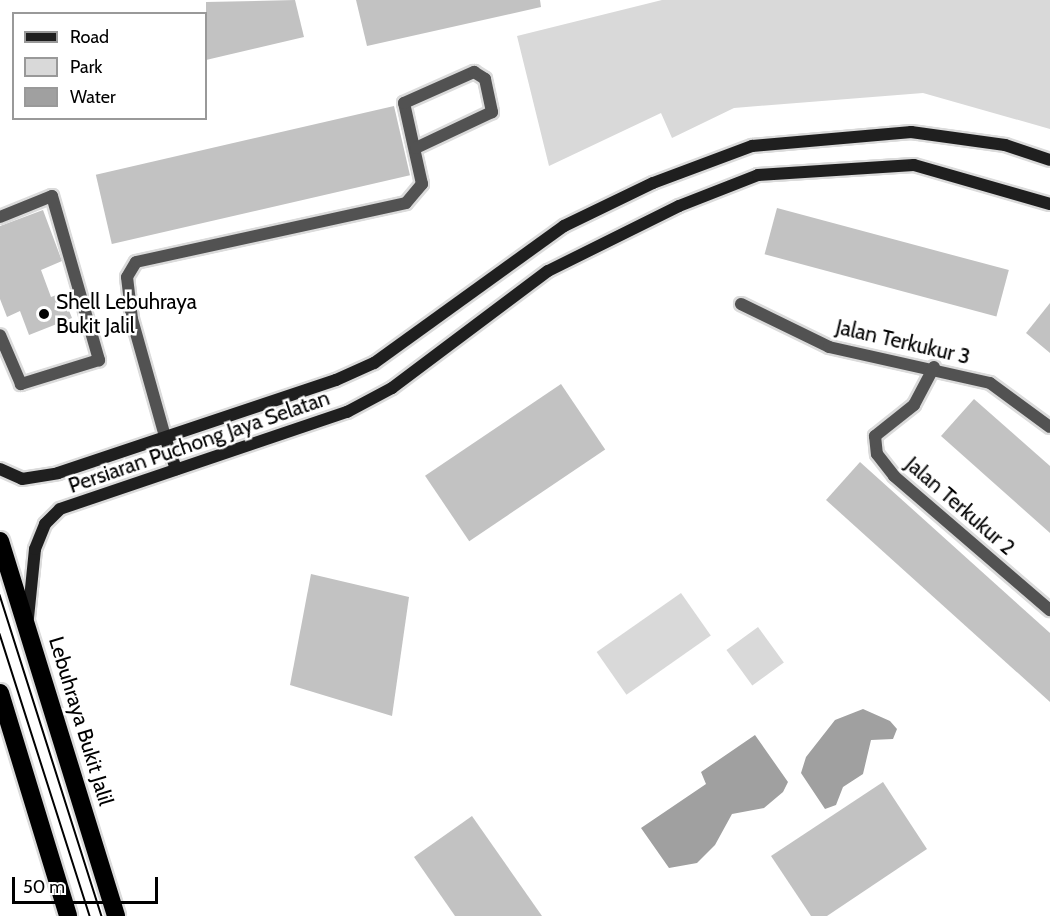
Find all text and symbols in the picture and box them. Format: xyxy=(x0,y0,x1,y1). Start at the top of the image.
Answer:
legend xyxy=(12,12,207,120)
text: Road xyxy=(70,26,109,48)
text: Park xyxy=(70,56,102,78)
text: Water xyxy=(70,86,116,108)
place label: Shell Lebuhraya Bukit Jalil xyxy=(56,289,197,339)
marker: Shell Lebuhraya Bukit Jalil xyxy=(37,307,51,321)
street label: Jalan Terkukur 3 xyxy=(833,314,973,370)
street label: Persiaran Puchong Jaya Selatan xyxy=(65,385,333,499)
street label: Jalan Terkukur 2 xyxy=(900,452,1020,560)
street label: Lebuhraya Bukit Jalil xyxy=(43,634,119,808)
scale bar xyxy=(15,865,160,903)
text: 50 m xyxy=(23,876,65,898)

